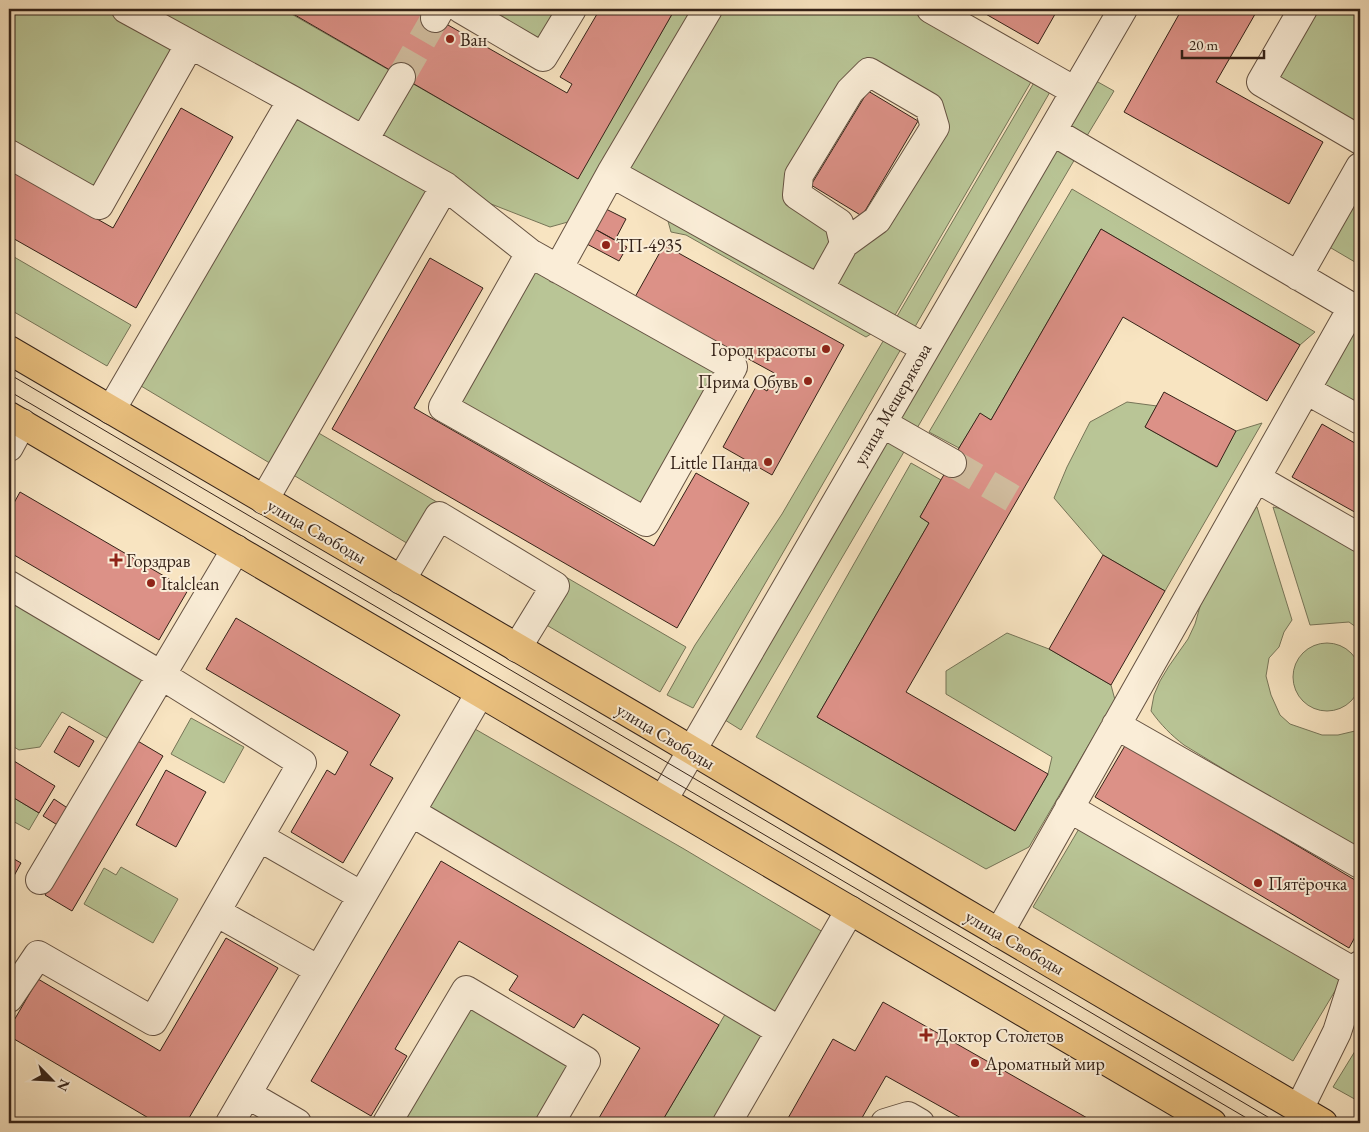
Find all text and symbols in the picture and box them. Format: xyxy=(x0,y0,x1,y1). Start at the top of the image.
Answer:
place label: Ван xyxy=(460,28,487,51)
scale bar xyxy=(1182,28,1264,60)
marker: Ван xyxy=(444,33,456,45)
text: 20 m xyxy=(1189,35,1218,54)
place label: ТП-4935 xyxy=(616,234,682,257)
marker: ТП-4935 xyxy=(600,239,612,251)
place label: Город красоты xyxy=(711,338,816,361)
street label: улица Мещерякова xyxy=(848,338,937,469)
marker: Город красоты xyxy=(820,343,832,355)
place label: Прима Обувь xyxy=(698,370,798,393)
marker: Прима Обувь xyxy=(802,375,814,387)
place label: Little Панда xyxy=(670,451,759,474)
marker: Little Панда xyxy=(762,456,774,468)
street label: улица Свободы xyxy=(263,493,371,569)
place label: Горздрав xyxy=(126,549,191,572)
marker: Горздрав xyxy=(110,554,122,566)
place label: Italclean xyxy=(161,572,220,595)
marker: Italclean xyxy=(145,577,157,589)
street label: улица Свободы xyxy=(612,698,720,774)
place label: Пятёрочка xyxy=(1268,872,1348,895)
marker: Пятёрочка xyxy=(1252,877,1264,889)
street label: улица Свободы xyxy=(961,904,1069,980)
place label: Доктор Столетов xyxy=(936,1024,1064,1047)
marker: Доктор Столетов xyxy=(920,1029,932,1041)
place label: Ароматный мир xyxy=(984,1052,1105,1075)
north arrow xyxy=(28,1054,78,1104)
marker: Ароматный мир xyxy=(969,1057,981,1069)
text: N xyxy=(53,1076,74,1095)

